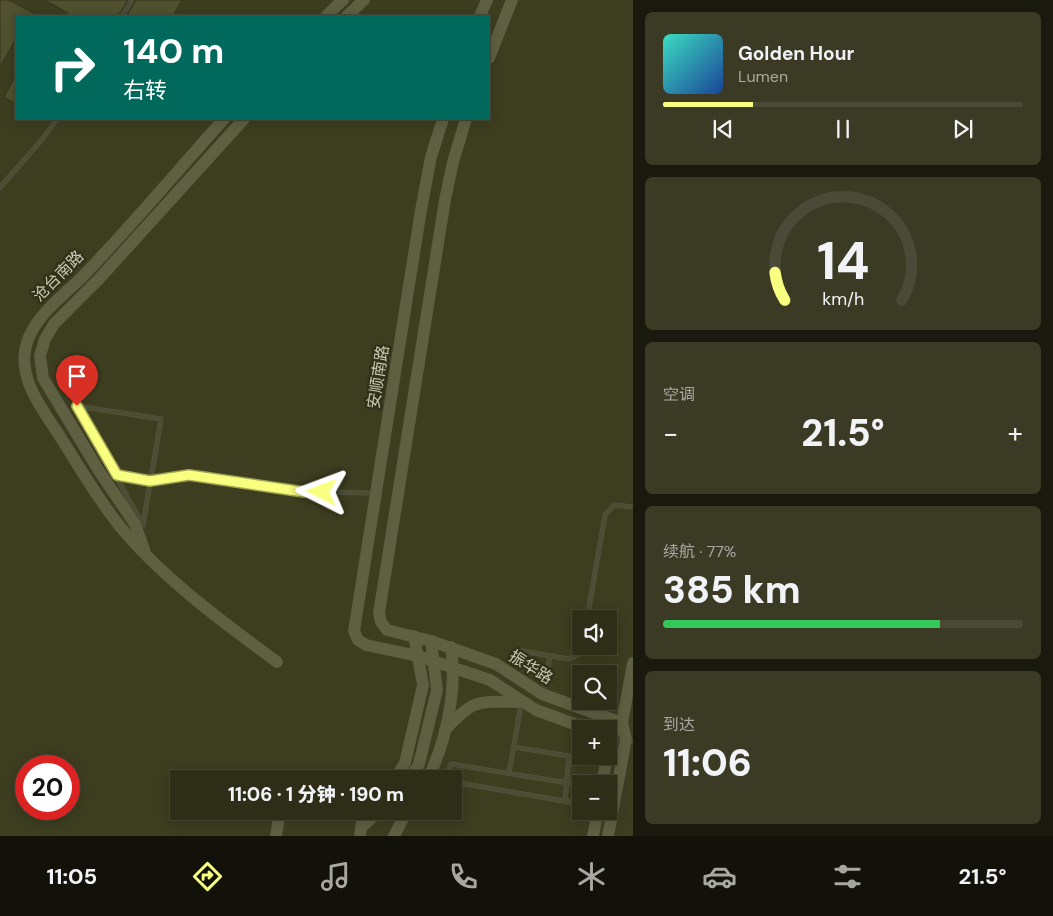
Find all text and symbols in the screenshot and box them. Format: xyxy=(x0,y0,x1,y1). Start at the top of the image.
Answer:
text: 140 m xyxy=(123,28,224,74)
icon: right xyxy=(40,35,105,100)
text: Golden Hour xyxy=(738,41,854,66)
text: Lumen xyxy=(738,66,788,87)
text: 右转 xyxy=(123,76,167,105)
icon: previous xyxy=(709,115,737,143)
icon: pause xyxy=(829,115,857,143)
icon: next xyxy=(949,115,977,143)
text: 14 xyxy=(817,227,869,295)
street label: 沧台南路 xyxy=(28,246,88,306)
text: km/h xyxy=(822,287,864,311)
street label: 安顺南路 xyxy=(363,344,393,410)
pin xyxy=(56,355,98,406)
icon: arrive xyxy=(63,362,91,390)
text: 空调 xyxy=(663,384,695,405)
text: 21.5° xyxy=(801,408,885,458)
text: − xyxy=(663,415,678,452)
text: + xyxy=(1008,415,1023,452)
position arrow xyxy=(295,465,347,517)
text: 续航 · 77% xyxy=(663,541,736,562)
text: 385 km xyxy=(663,565,801,615)
map controls xyxy=(572,610,617,820)
button: sound xyxy=(572,610,617,655)
street label: 振华路 xyxy=(505,645,557,689)
button: search xyxy=(572,665,617,710)
text: 到达 xyxy=(663,714,695,735)
button: + xyxy=(572,720,617,765)
text: 11:06 xyxy=(663,738,752,788)
speed limit sign: 20 xyxy=(15,755,80,820)
button: − xyxy=(572,775,617,820)
text: 11:06 · 1 分钟 · 190 m xyxy=(228,782,404,807)
icon: directions xyxy=(190,859,225,894)
icon: music xyxy=(318,859,353,894)
icon: phone xyxy=(446,859,481,894)
icon: climate xyxy=(574,859,609,894)
icon: car xyxy=(702,859,737,894)
icon: filters xyxy=(830,859,865,894)
text: 11:05 xyxy=(47,862,97,891)
text: 21.5° xyxy=(959,862,1006,891)

